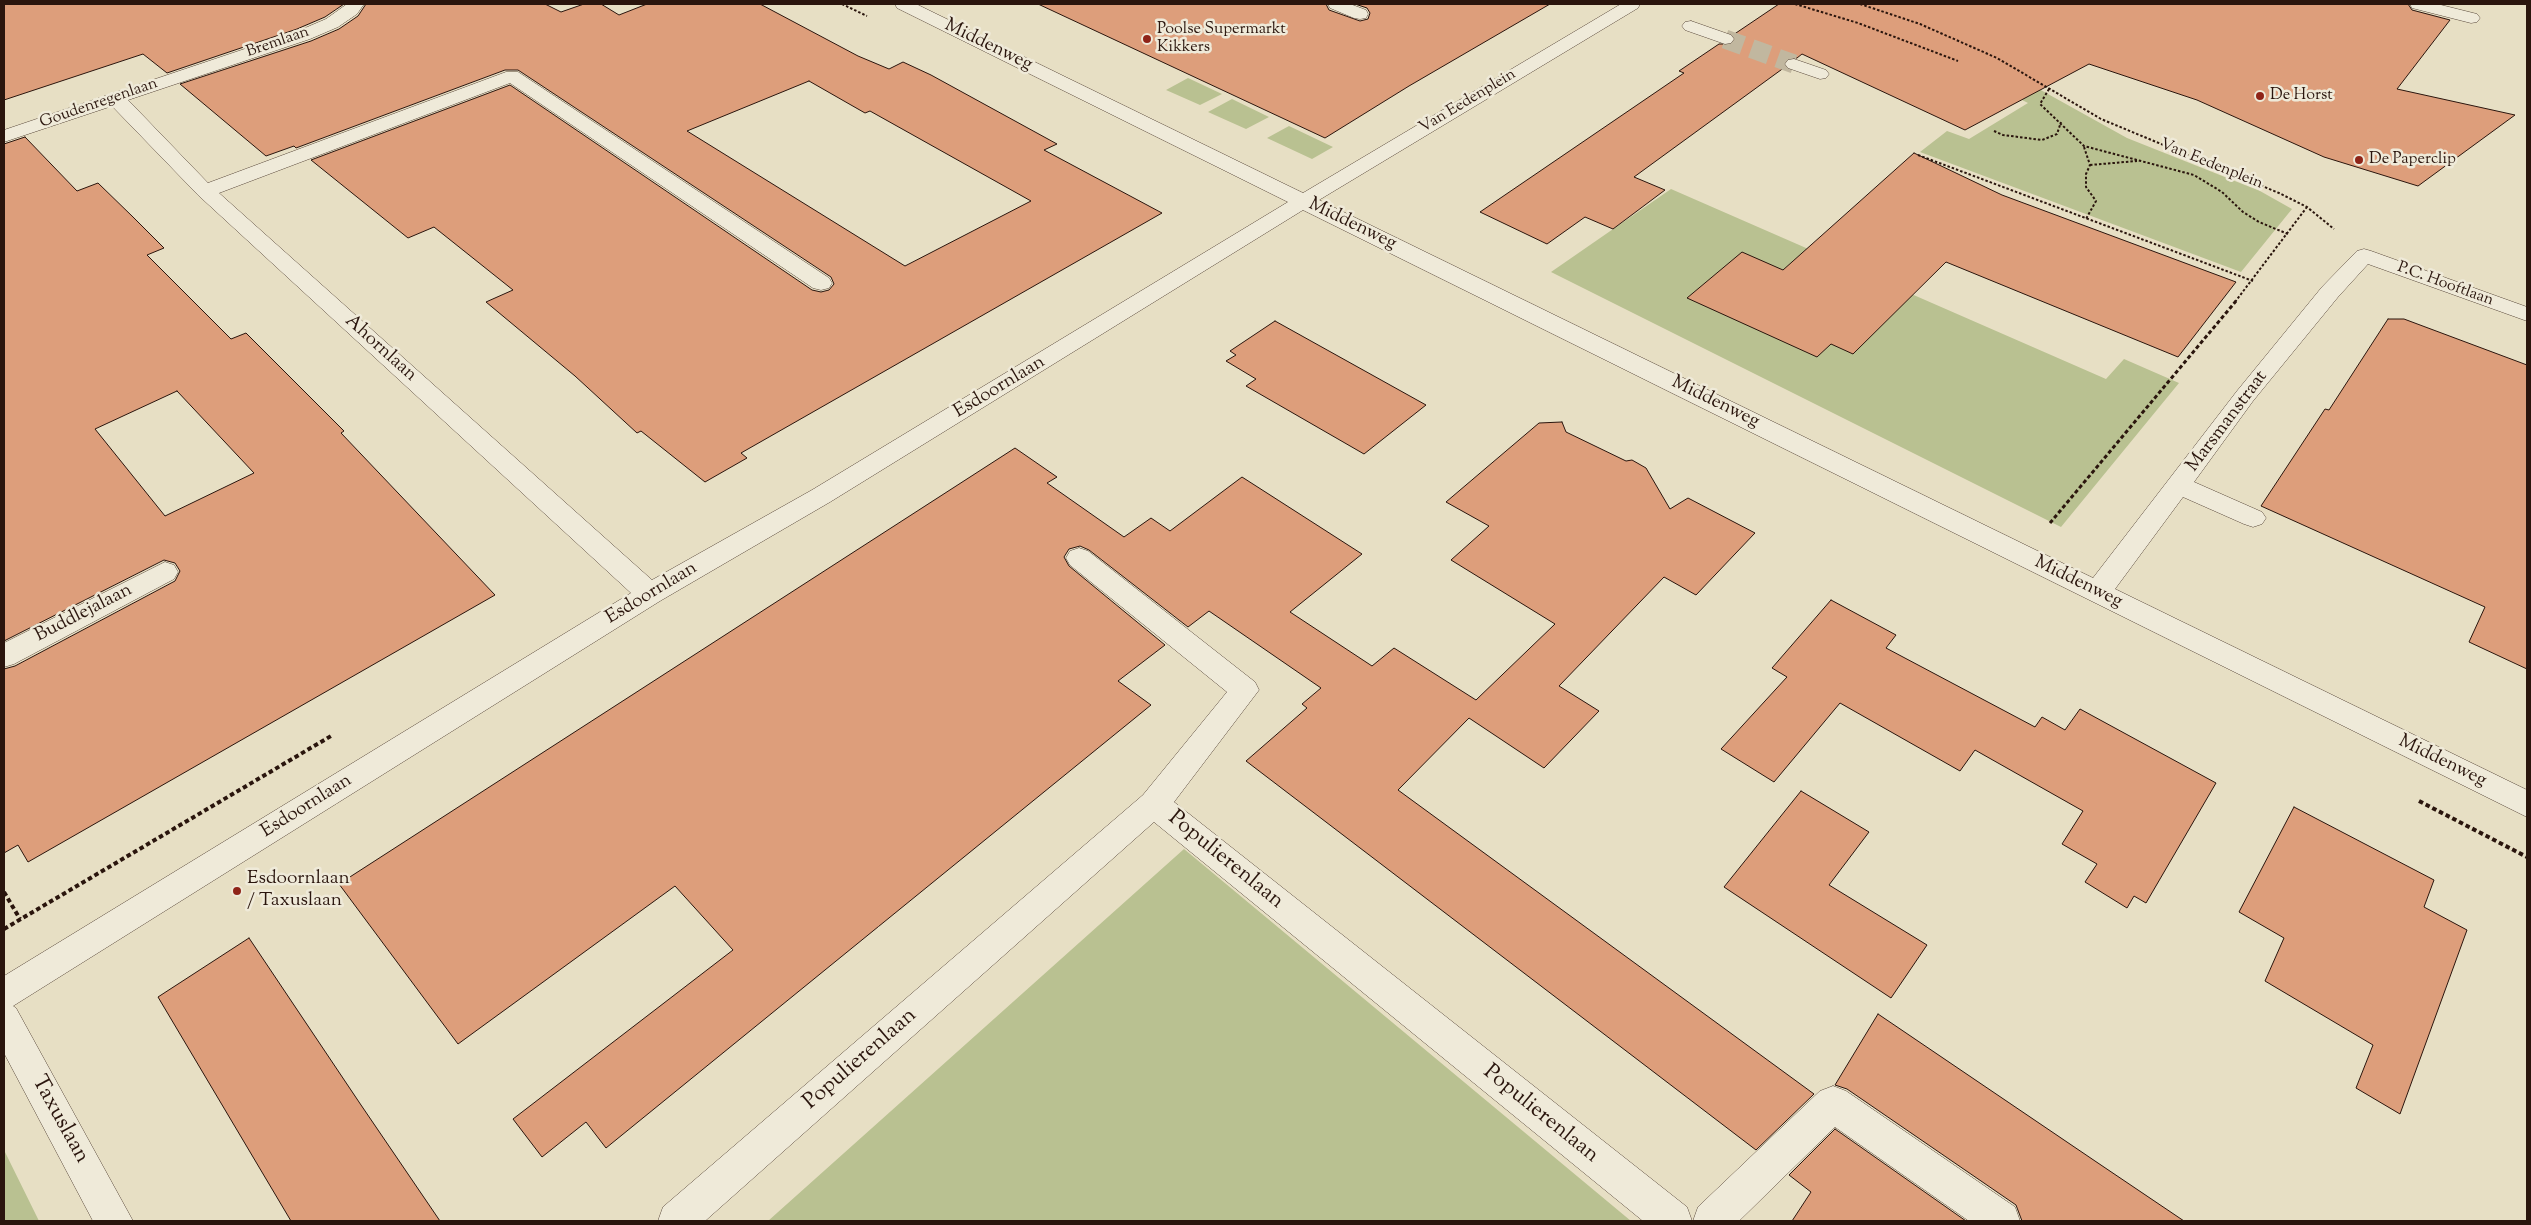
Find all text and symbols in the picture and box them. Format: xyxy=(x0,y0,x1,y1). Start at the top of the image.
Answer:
street label: Middenweg xyxy=(940,15,1036,77)
place label: Poolse Supermarkt Kikkers xyxy=(1157,20,1286,58)
street label: Bremlaan xyxy=(244,23,312,63)
marker: Poolse Supermarkt Kikkers xyxy=(1141,33,1153,45)
street label: Van Eedenplein xyxy=(1416,66,1520,138)
street label: Goudenregenlaan xyxy=(38,75,160,133)
place label: De Horst xyxy=(2270,86,2333,106)
marker: De Horst xyxy=(2254,90,2266,102)
street label: Van Eedenplein xyxy=(2157,136,2265,194)
place label: De Paperclip xyxy=(2369,150,2456,170)
marker: De Paperclip xyxy=(2353,154,2365,166)
street label: Middenweg xyxy=(1304,194,1400,256)
street label: P.C. Hooftlaan xyxy=(2394,259,2496,311)
street label: Ahornlaan xyxy=(339,311,421,387)
street label: Esdoornlaan xyxy=(950,352,1050,424)
street label: Marsmanstraat xyxy=(2182,367,2274,477)
street label: Middenweg xyxy=(1667,372,1763,434)
street label: Middenweg xyxy=(2030,552,2126,614)
street label: Esdoornlaan xyxy=(602,558,702,630)
street label: Buddlejalaan xyxy=(32,580,136,648)
street label: Middenweg xyxy=(2394,731,2490,793)
street label: Esdoornlaan xyxy=(257,770,357,844)
street label: Populierenlaan xyxy=(1162,806,1288,916)
place label: Esdoornlaan / Taxuslaan xyxy=(247,869,350,913)
marker: Esdoornlaan / Taxuslaan xyxy=(231,885,243,897)
street label: Populierenlaan xyxy=(799,1004,923,1116)
street label: Populierenlaan xyxy=(1477,1060,1603,1170)
street label: Taxuslaan xyxy=(24,1071,94,1169)

